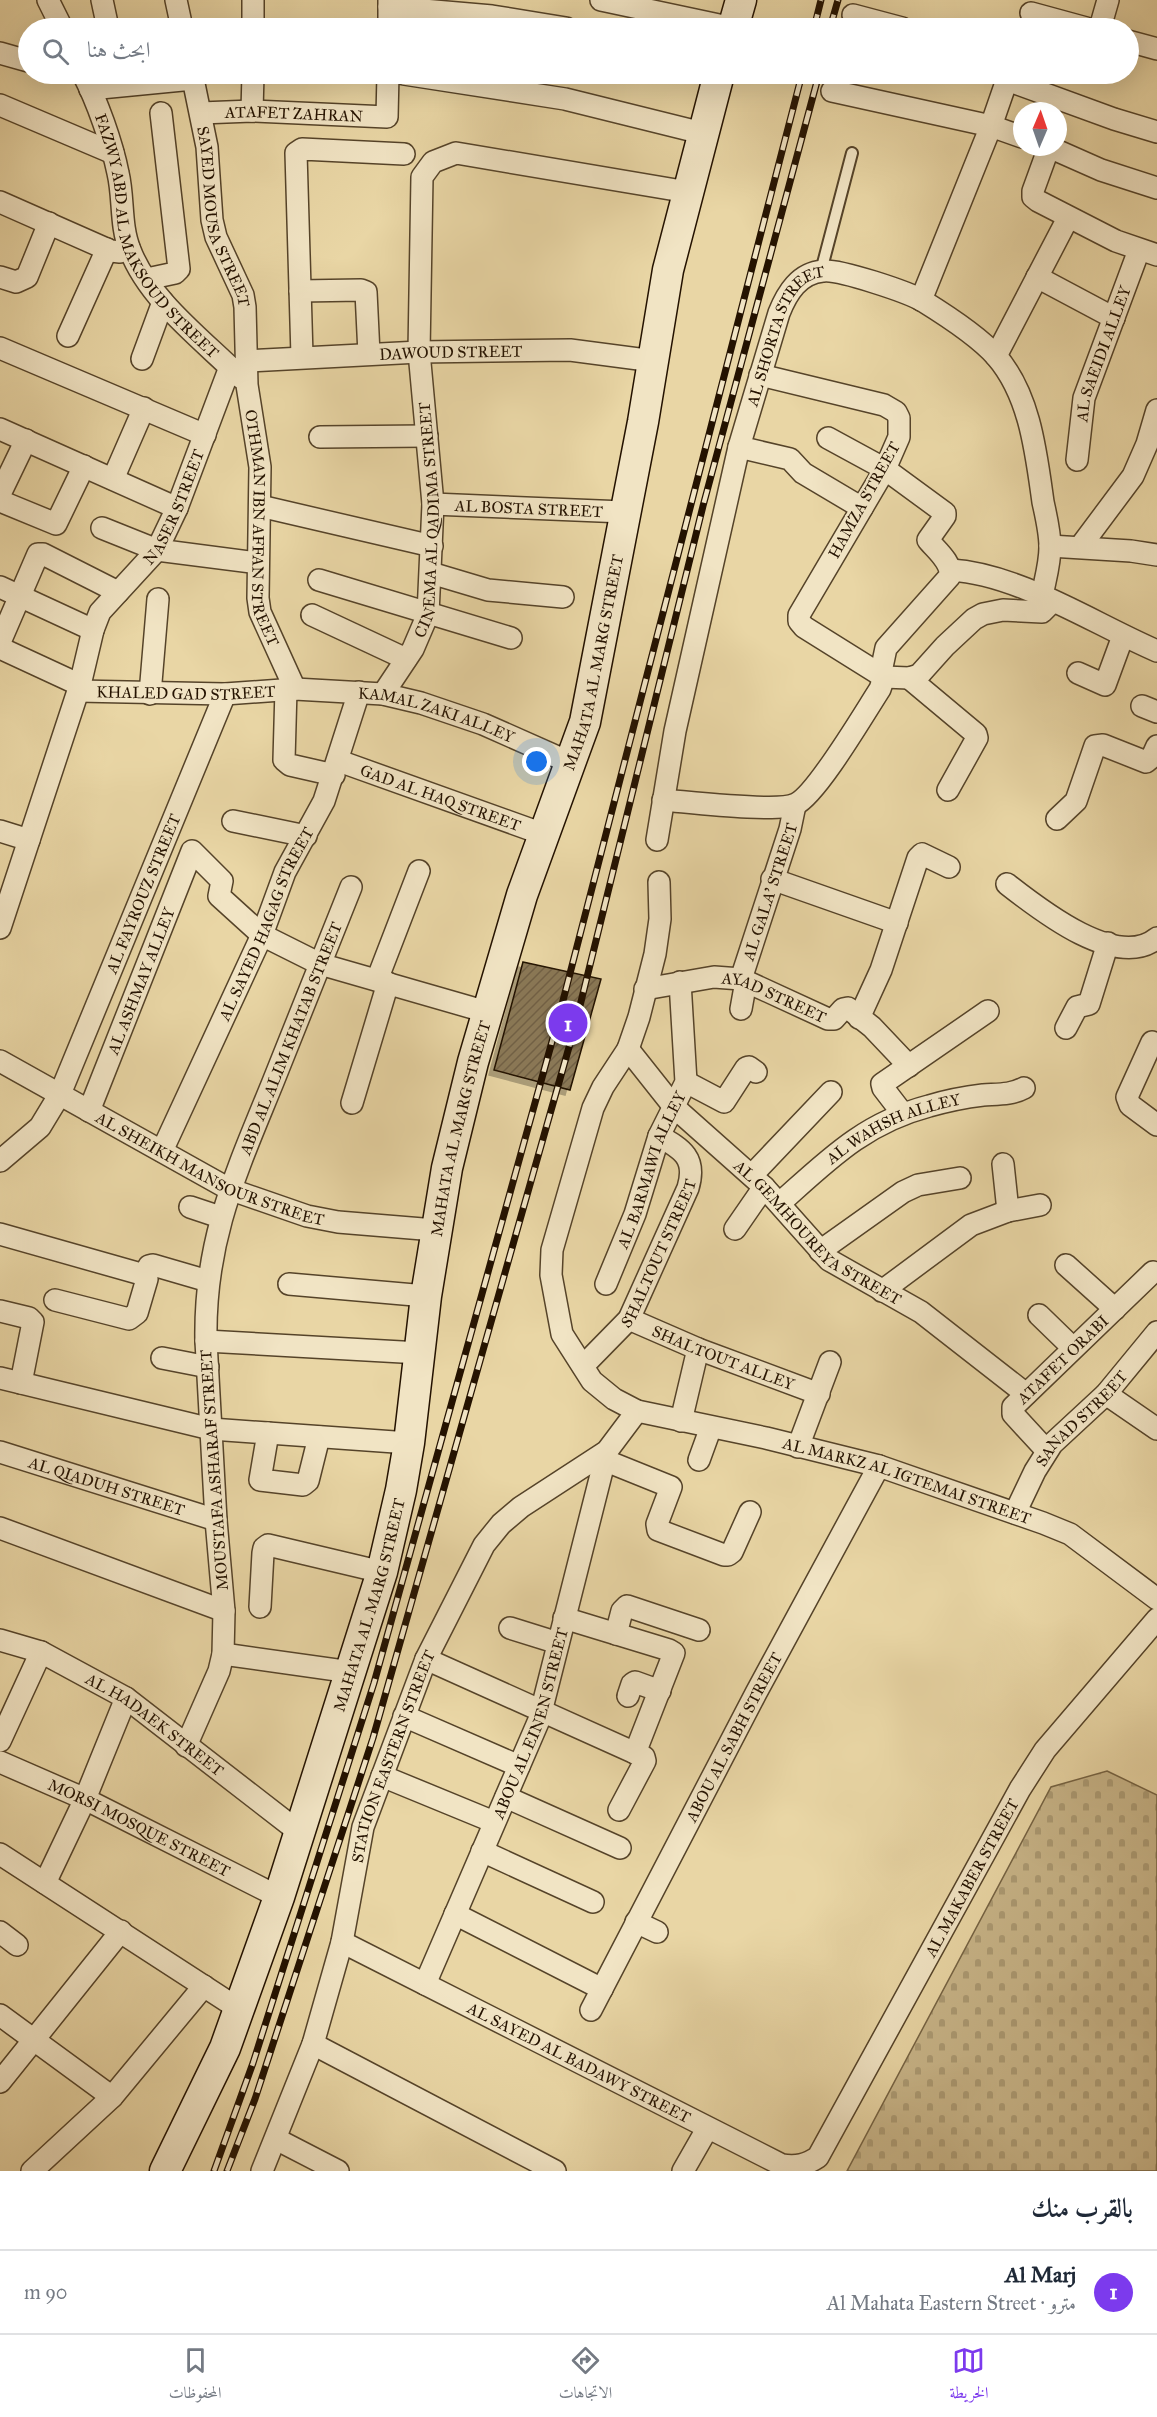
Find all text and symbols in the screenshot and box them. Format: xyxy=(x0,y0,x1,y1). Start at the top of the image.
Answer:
search box xyxy=(18,18,1139,84)
icon: search xyxy=(39,35,72,68)
text: ابحث هنا xyxy=(87,36,150,63)
street label: ATAFET ZAHRAN xyxy=(223,101,364,125)
north arrow xyxy=(1013,102,1067,156)
street label: FAZWY ABD AL MAKSOUD STREET xyxy=(91,111,223,362)
street label: SAYED MOUSA STREET xyxy=(193,124,254,308)
street label: AL SHORTA STREET xyxy=(742,261,826,409)
street label: AL SAEIDI ALLEY xyxy=(1072,282,1135,424)
street label: DAWOUD STREET xyxy=(379,341,523,364)
street label: CINEMA AL QADIMA STREET xyxy=(410,401,443,640)
street label: OTHMAN IBN AFFAN STREET xyxy=(241,408,284,649)
street label: HAMZA STREET xyxy=(824,438,904,562)
street label: NASER STREET xyxy=(139,446,208,568)
street label: AL BOSTA STREET xyxy=(453,495,603,521)
street label: MAHATA AL MARG STREET xyxy=(559,553,627,773)
street label: KHALED GAD STREET xyxy=(96,681,276,704)
street label: KAMAL ZAKI ALLEY xyxy=(358,683,518,747)
your location xyxy=(522,747,551,776)
street label: GAD AL HAQ STREET xyxy=(358,760,523,835)
street label: AL FAYROUZ STREET xyxy=(101,811,184,977)
street label: AL GALA' STREET xyxy=(738,821,801,964)
street label: AL SAYED HAGAG STREET xyxy=(214,824,317,1024)
street label: AL ASHMAY ALLEY xyxy=(103,904,178,1058)
street label: ABD AL ALIM KHATAB STREET xyxy=(235,919,346,1158)
street label: AYAD STREET xyxy=(720,968,830,1027)
pin: 1 xyxy=(548,1000,588,1046)
street label: MAHATA AL MARG STREET xyxy=(426,1018,494,1238)
street label: AL BARMAWI ALLEY xyxy=(612,1087,690,1252)
street label: AL WAHSH ALLEY xyxy=(821,1089,963,1168)
street label: AL SHEIKH MANSOUR STREET xyxy=(92,1107,326,1229)
street label: AL GEMHOUREYA STREET xyxy=(730,1155,905,1309)
street label: SHALTOUT STREET xyxy=(617,1177,700,1331)
street label: ATAFET ORABI xyxy=(1012,1311,1112,1408)
street label: SHALTOUT ALLEY xyxy=(649,1321,798,1394)
street label: MOUSTAFA ASHARAF STREET xyxy=(196,1349,232,1591)
street label: SANAD STREET xyxy=(1031,1366,1131,1470)
street label: AL MARKZ AL IGTEMAI STREET xyxy=(780,1433,1034,1528)
street label: AL QIADUH STREET xyxy=(25,1452,187,1519)
street label: MAHATA AL MARG STREET xyxy=(329,1496,408,1714)
street label: ABOU AL EINEN STREET xyxy=(488,1625,572,1822)
street label: STATION EASTERN STREET xyxy=(347,1647,439,1864)
street label: ABOU AL SABH STREET xyxy=(681,1649,786,1826)
street label: AL HADAEK STREET xyxy=(82,1668,228,1780)
street label: MORSI MOSQUE STREET xyxy=(45,1775,234,1880)
street label: AL MAKABER STREET xyxy=(920,1795,1022,1961)
street label: AL SAYED AL BADAWY STREET xyxy=(464,1997,694,2127)
text: بالقرب منك xyxy=(1031,2192,1133,2224)
text: Al Marj xyxy=(1005,2261,1076,2288)
text: 90 m xyxy=(24,2280,68,2304)
text: 1 xyxy=(1110,2280,1117,2304)
text: مترو · Al Mahata Eastern Street xyxy=(827,2291,1076,2315)
tab: المحفوظات xyxy=(169,2344,221,2408)
tab: الاتجاهات xyxy=(559,2344,612,2408)
tab: الخريطة xyxy=(949,2344,988,2408)

